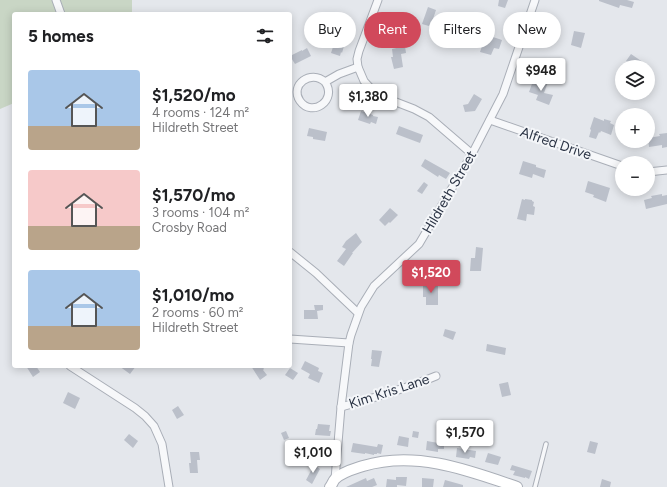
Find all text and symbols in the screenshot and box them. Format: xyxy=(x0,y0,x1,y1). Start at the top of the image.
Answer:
chip: Buy xyxy=(304,12,356,48)
chip: Rent xyxy=(364,12,421,48)
chip: Filters xyxy=(429,12,495,48)
chip: New xyxy=(503,12,561,48)
icon: filters xyxy=(254,25,276,47)
text: 5 homes xyxy=(28,26,94,46)
pin: $948 xyxy=(517,58,565,92)
map controls xyxy=(615,60,655,196)
button: layers xyxy=(615,60,655,100)
text: $948 xyxy=(526,63,556,78)
pin: $1,380 xyxy=(335,84,401,118)
text: $1,520/mo xyxy=(152,85,236,105)
icon: home xyxy=(60,86,108,134)
text: $1,380 xyxy=(348,89,388,104)
text: 4 rooms · 124 m² xyxy=(152,105,249,120)
button: + xyxy=(615,108,655,148)
text: Hildreth Street xyxy=(152,120,239,135)
street label: Alfred Drive xyxy=(518,123,594,164)
street label: Hildreth Street xyxy=(419,148,480,237)
button: − xyxy=(615,156,655,196)
text: $1,570/mo xyxy=(152,185,235,205)
icon: home xyxy=(60,186,108,234)
text: 3 rooms · 104 m² xyxy=(152,205,249,220)
text: Crosby Road xyxy=(152,220,227,235)
pin: $1,520 xyxy=(398,260,464,294)
text: $1,520 xyxy=(411,265,451,280)
text: $1,010/mo xyxy=(152,285,234,305)
icon: home xyxy=(60,286,108,334)
text: 2 rooms · 60 m² xyxy=(152,305,243,320)
text: Hildreth Street xyxy=(152,320,239,335)
street label: Kim Kris Lane xyxy=(347,370,432,412)
pin: $1,570 xyxy=(432,420,498,454)
text: $1,570 xyxy=(445,425,485,440)
pin: $1,010 xyxy=(280,440,346,474)
text: $1,010 xyxy=(294,445,332,460)

